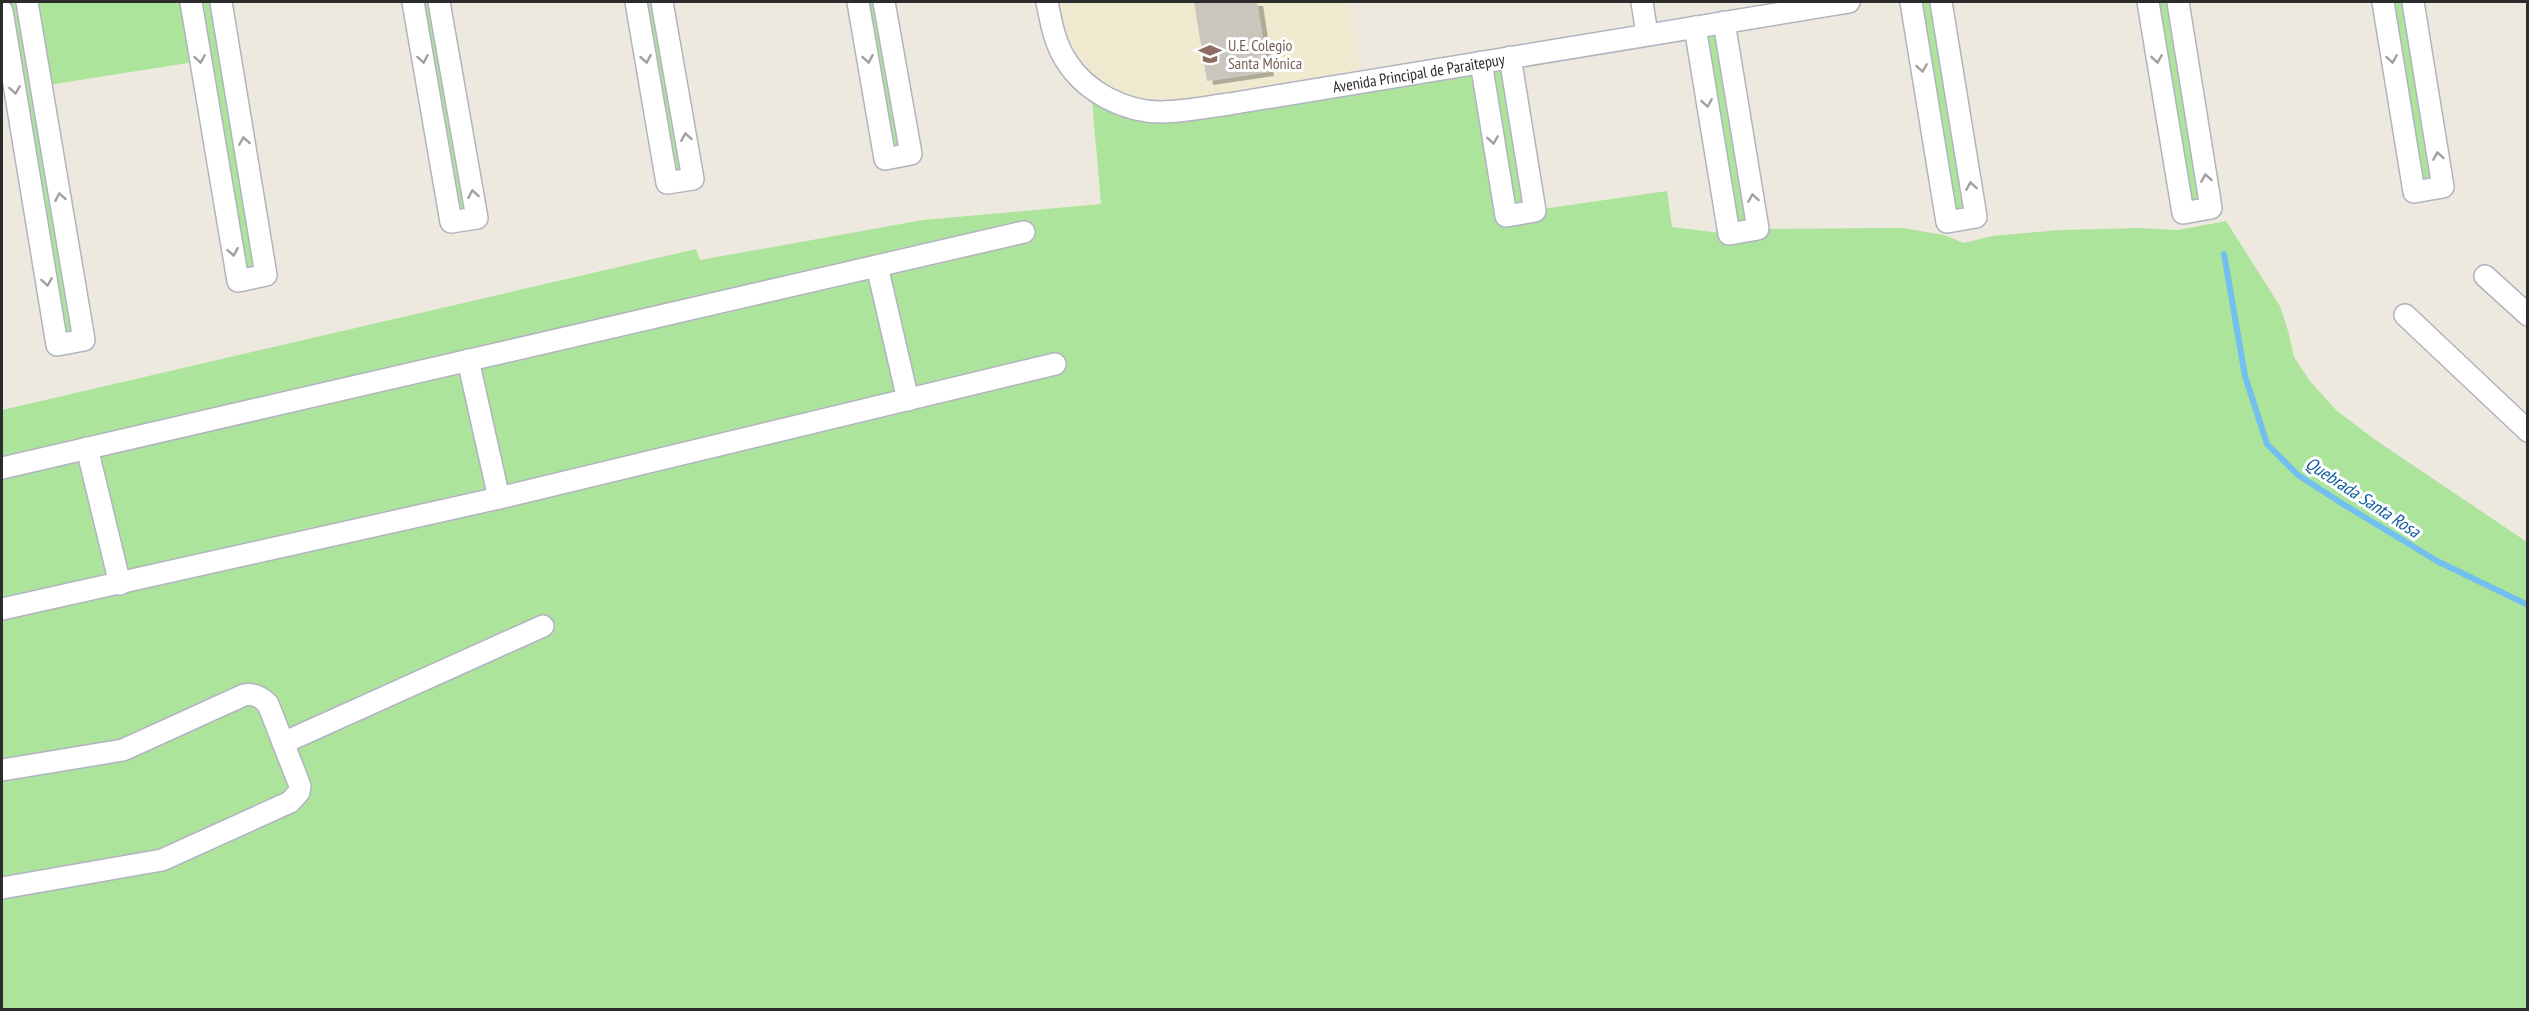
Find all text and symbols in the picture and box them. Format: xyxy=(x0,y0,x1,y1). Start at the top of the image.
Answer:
place label: U.E. Colegio Santa Mónica xyxy=(1228,35,1302,73)
school or university icon: U.E. Colegio Santa Mónica xyxy=(1197,41,1223,67)
street label: Avenida Principal de Paraitepuy xyxy=(1331,49,1506,97)
one-way arrow xyxy=(416,54,429,64)
one-way arrow xyxy=(639,54,651,64)
one-way arrow xyxy=(861,54,874,64)
one-way arrow xyxy=(2150,54,2163,64)
one-way arrow xyxy=(2385,54,2398,64)
one-way arrow xyxy=(194,55,206,64)
one-way arrow xyxy=(1915,63,1927,73)
one-way arrow xyxy=(8,85,20,94)
one-way arrow xyxy=(1700,97,1713,107)
one-way arrow xyxy=(680,133,693,143)
one-way arrow xyxy=(1487,135,1499,144)
one-way arrow xyxy=(238,137,251,147)
one-way arrow xyxy=(2432,151,2445,161)
one-way arrow xyxy=(2201,173,2213,183)
one-way arrow xyxy=(1965,182,1978,192)
one-way arrow xyxy=(467,189,480,199)
one-way arrow xyxy=(54,192,67,202)
one-way arrow xyxy=(1747,193,1759,202)
one-way arrow xyxy=(226,247,238,256)
one-way arrow xyxy=(40,277,52,287)
water label: Quebrada Santa Rosa xyxy=(2302,452,2425,543)

